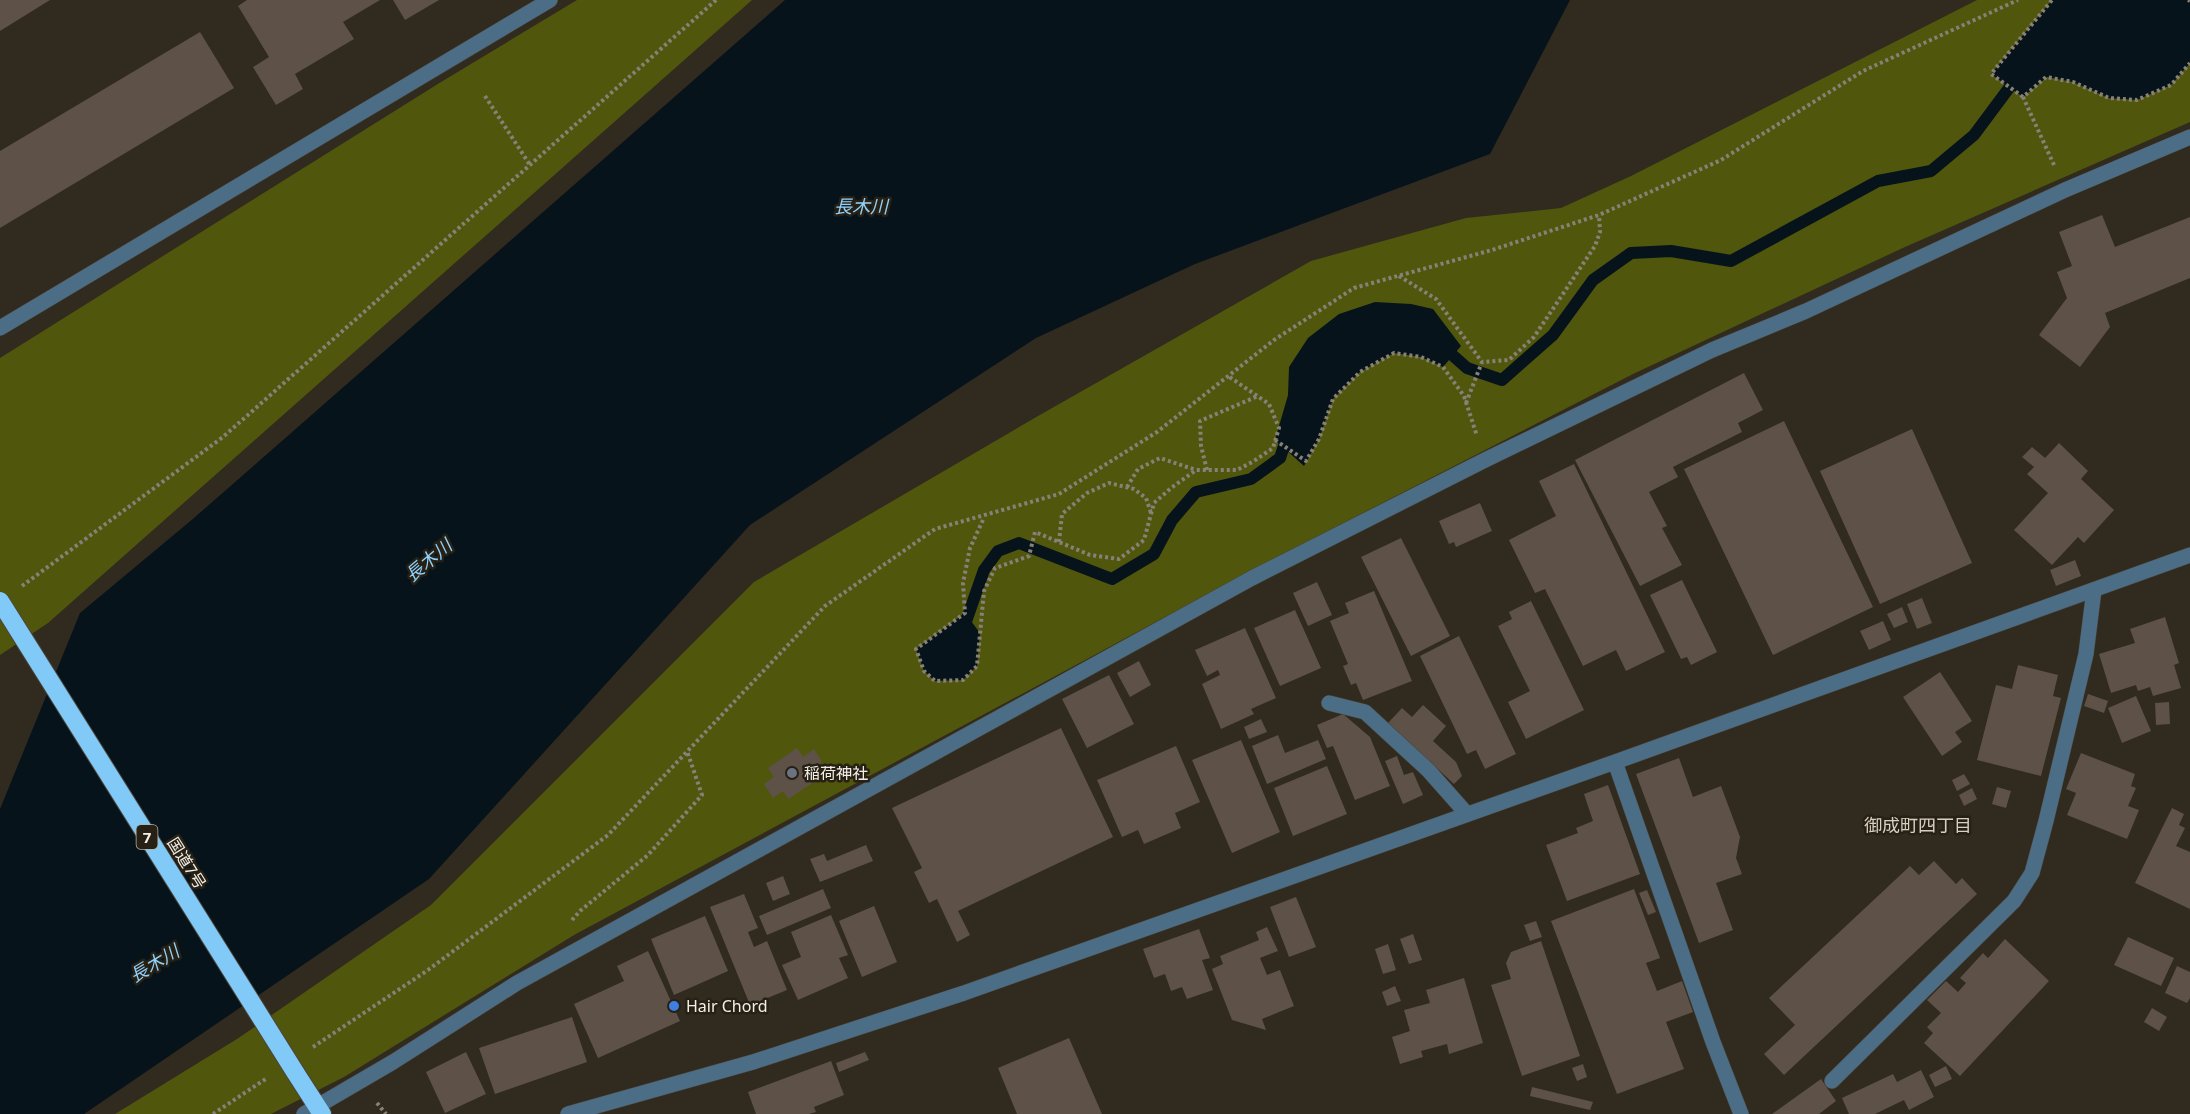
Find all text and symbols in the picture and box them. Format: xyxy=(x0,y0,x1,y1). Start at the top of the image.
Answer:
water label: 長木川 xyxy=(834,194,890,218)
water label: 長木川 xyxy=(400,532,458,587)
place label: 稲荷神社 xyxy=(804,762,868,784)
marker: 稲荷神社 xyxy=(785,766,799,780)
district label: 御成町四丁目 xyxy=(1864,813,1972,837)
road number: 7 xyxy=(136,825,158,849)
street label: 国道7号 xyxy=(163,833,211,893)
water label: 長木川 xyxy=(125,938,185,987)
place label: Hair Chord xyxy=(686,995,768,1017)
marker: Hair Chord xyxy=(667,999,681,1013)

